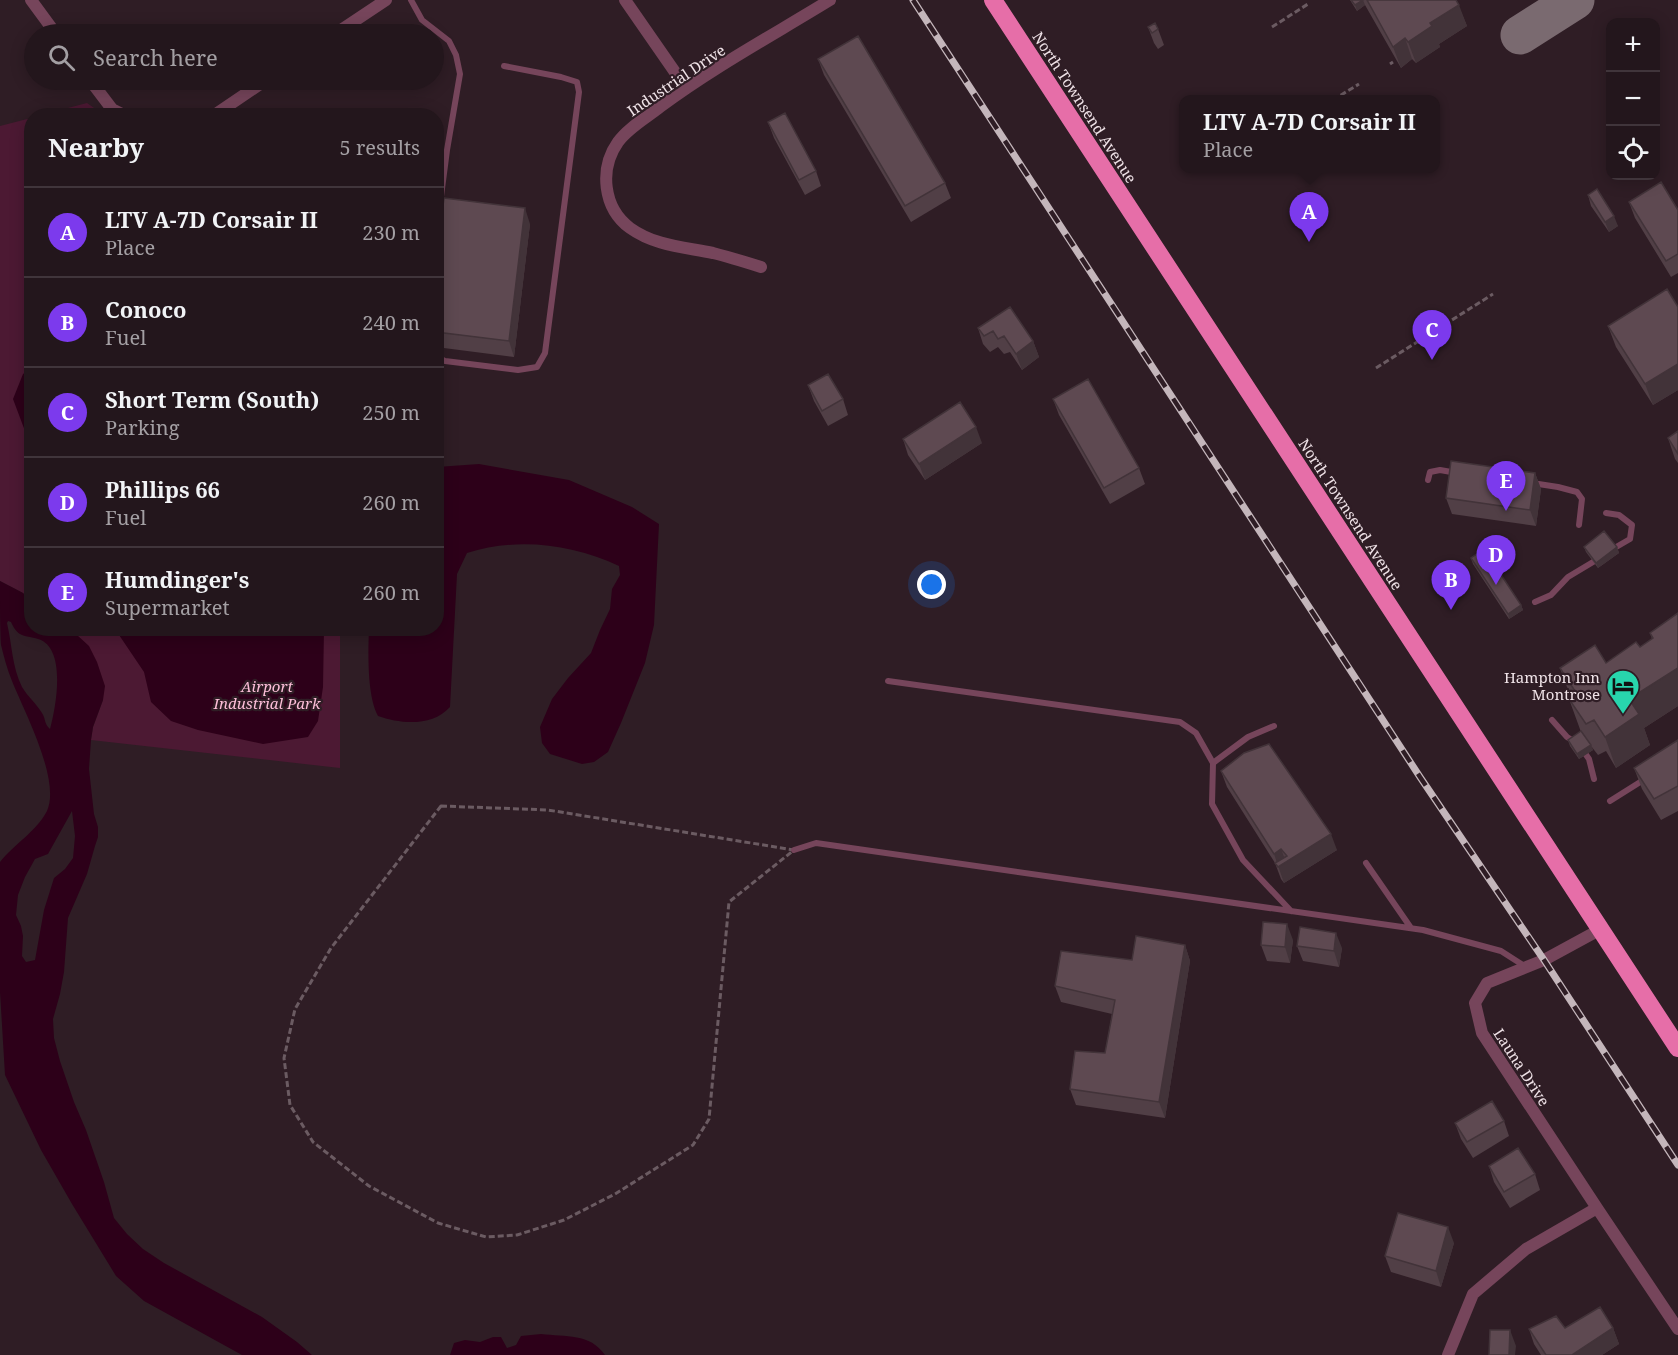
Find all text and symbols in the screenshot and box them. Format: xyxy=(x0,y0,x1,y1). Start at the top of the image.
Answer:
map controls xyxy=(1606,18,1660,180)
button: + xyxy=(1606,18,1660,72)
search box xyxy=(24,24,444,90)
street label: North Townsend Avenue xyxy=(1028,27,1142,187)
street label: Industrial Drive xyxy=(623,40,729,120)
icon: search xyxy=(45,41,78,74)
text: Search here xyxy=(93,42,218,72)
button: − xyxy=(1606,72,1660,126)
popup xyxy=(1179,95,1440,173)
text: LTV A-7D Corsair II xyxy=(1203,106,1416,136)
button: locate xyxy=(1606,126,1660,180)
text: Nearby xyxy=(48,129,144,165)
text: 5 results xyxy=(340,134,420,161)
text: Place xyxy=(1203,136,1253,163)
pin: A xyxy=(1290,192,1328,242)
text: LTV A-7D Corsair II xyxy=(105,204,318,234)
text: A xyxy=(60,219,75,246)
text: 230 m xyxy=(362,219,420,246)
text: Place xyxy=(105,234,155,261)
text: Conoco xyxy=(105,294,187,324)
text: B xyxy=(61,309,74,336)
text: 240 m xyxy=(362,309,420,336)
pin: C xyxy=(1412,310,1452,360)
text: Fuel xyxy=(105,324,146,351)
text: Short Term (South) xyxy=(105,384,319,414)
text: C xyxy=(61,399,74,426)
text: 250 m xyxy=(362,399,420,426)
text: Parking xyxy=(105,414,180,441)
street label: North Townsend Avenue xyxy=(1294,434,1408,594)
pin: E xyxy=(1486,462,1526,511)
text: Phillips 66 xyxy=(105,474,220,504)
text: D xyxy=(60,489,75,516)
text: 260 m xyxy=(362,489,420,516)
text: Fuel xyxy=(105,504,146,531)
pin: D xyxy=(1476,536,1516,585)
pin: B xyxy=(1432,560,1470,610)
text: Humdinger's xyxy=(105,564,249,594)
your location xyxy=(917,570,946,599)
text: E xyxy=(61,579,74,606)
text: 260 m xyxy=(362,579,420,606)
text: Supermarket xyxy=(105,594,230,621)
place label: Hampton Inn Montrose xyxy=(1504,667,1600,704)
hotel icon: Hampton Inn Montrose xyxy=(1605,668,1641,715)
park label: Airport Industrial Park xyxy=(213,676,321,713)
street label: Launa Drive xyxy=(1489,1024,1555,1110)

